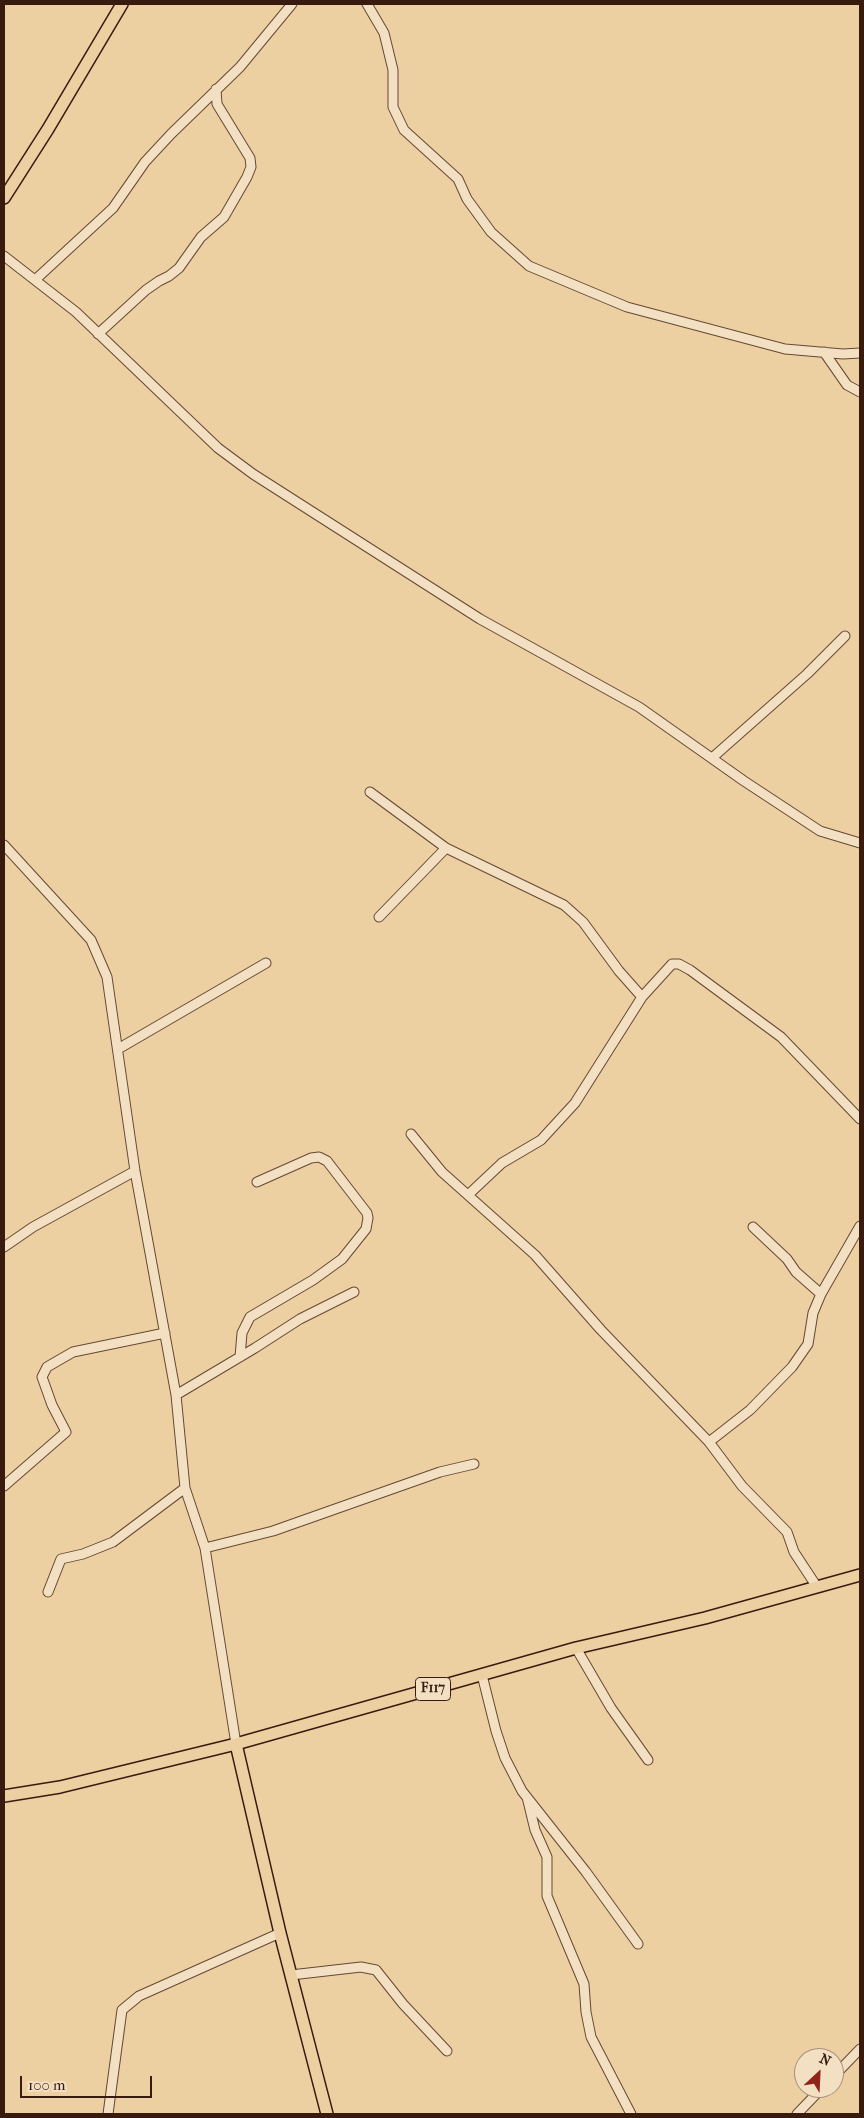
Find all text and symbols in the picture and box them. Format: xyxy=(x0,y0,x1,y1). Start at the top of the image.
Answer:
road number: F117 xyxy=(416,1678,450,1700)
north arrow xyxy=(794,2048,844,2098)
text: N xyxy=(817,2050,834,2070)
scale bar xyxy=(22,2066,155,2098)
text: 100 m xyxy=(28,2076,66,2094)

